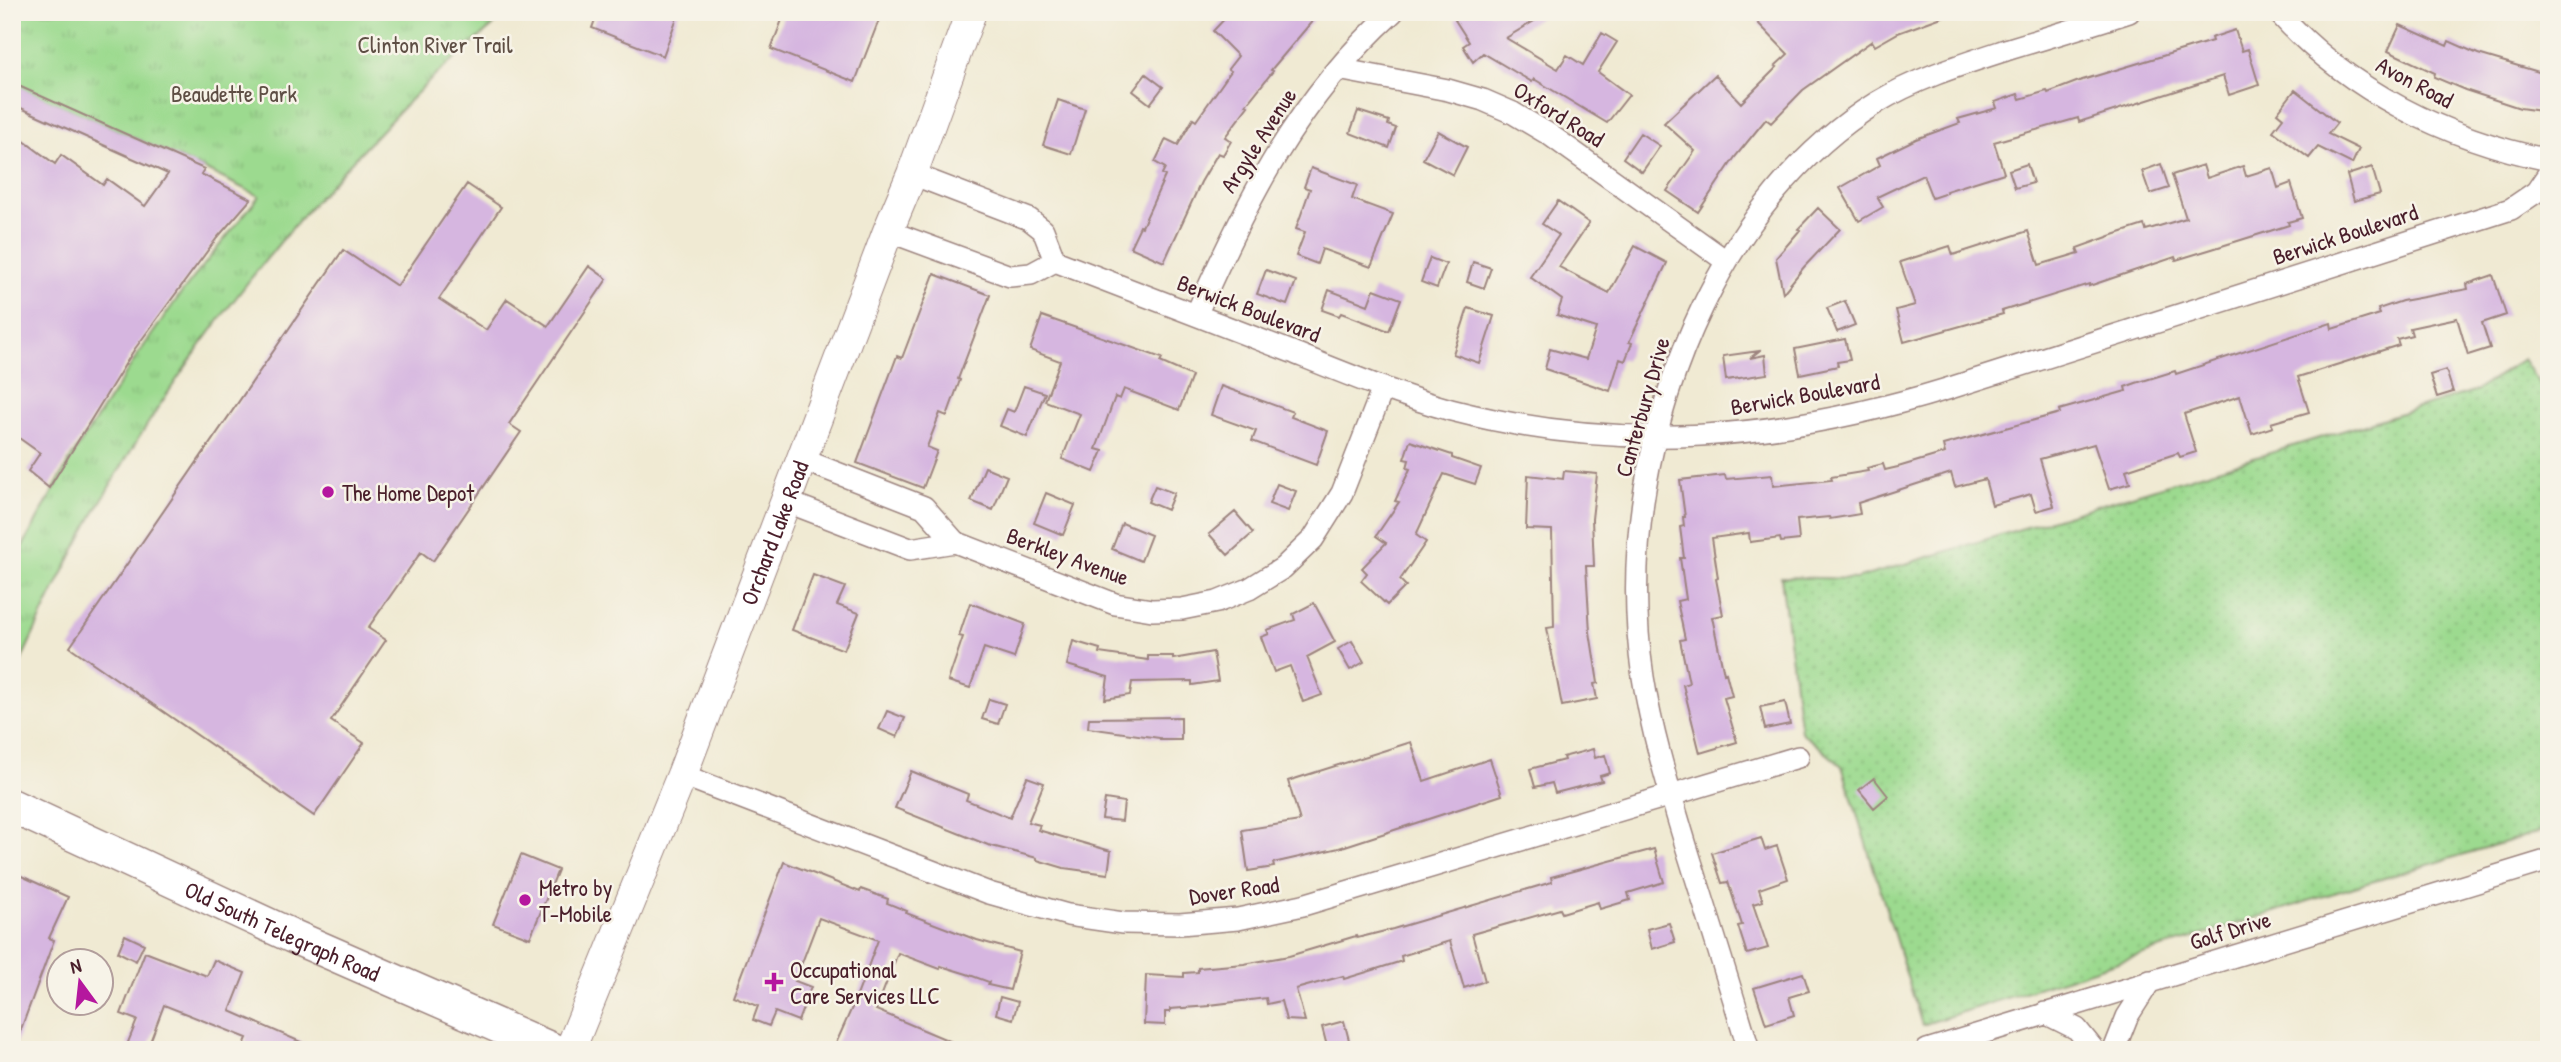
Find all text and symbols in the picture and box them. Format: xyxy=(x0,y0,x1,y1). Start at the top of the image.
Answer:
park label: Clinton River Trail xyxy=(357,29,513,60)
street label: Avon Road xyxy=(2371,49,2459,115)
street label: Oxford Road xyxy=(1508,74,1610,154)
park label: Beaudette Park xyxy=(171,78,297,109)
street label: Argyle Avenue xyxy=(1213,82,1303,198)
street label: Berwick Boulevard xyxy=(2269,196,2421,272)
street label: Berwick Boulevard xyxy=(1173,267,1325,349)
street label: Canterbury Drive xyxy=(1607,334,1677,480)
street label: Berwick Boulevard xyxy=(1728,366,1882,422)
street label: Orchard Lake Road xyxy=(732,456,815,609)
place label: The Home Depot xyxy=(342,477,475,508)
marker: The Home Depot xyxy=(320,484,336,500)
street label: Berkley Avenue xyxy=(1003,520,1133,592)
street label: Dover Road xyxy=(1187,868,1281,912)
place label: Metro by T-Mobile xyxy=(539,872,613,929)
street label: Old South Telegraph Road xyxy=(180,873,385,988)
marker: Metro by T-Mobile xyxy=(517,892,533,908)
street label: Golf Drive xyxy=(2186,903,2274,957)
north arrow xyxy=(46,946,116,1016)
text: N xyxy=(67,952,84,979)
place label: Occupational Care Services LLC xyxy=(790,954,940,1011)
marker: Occupational Care Services LLC xyxy=(764,972,784,992)

